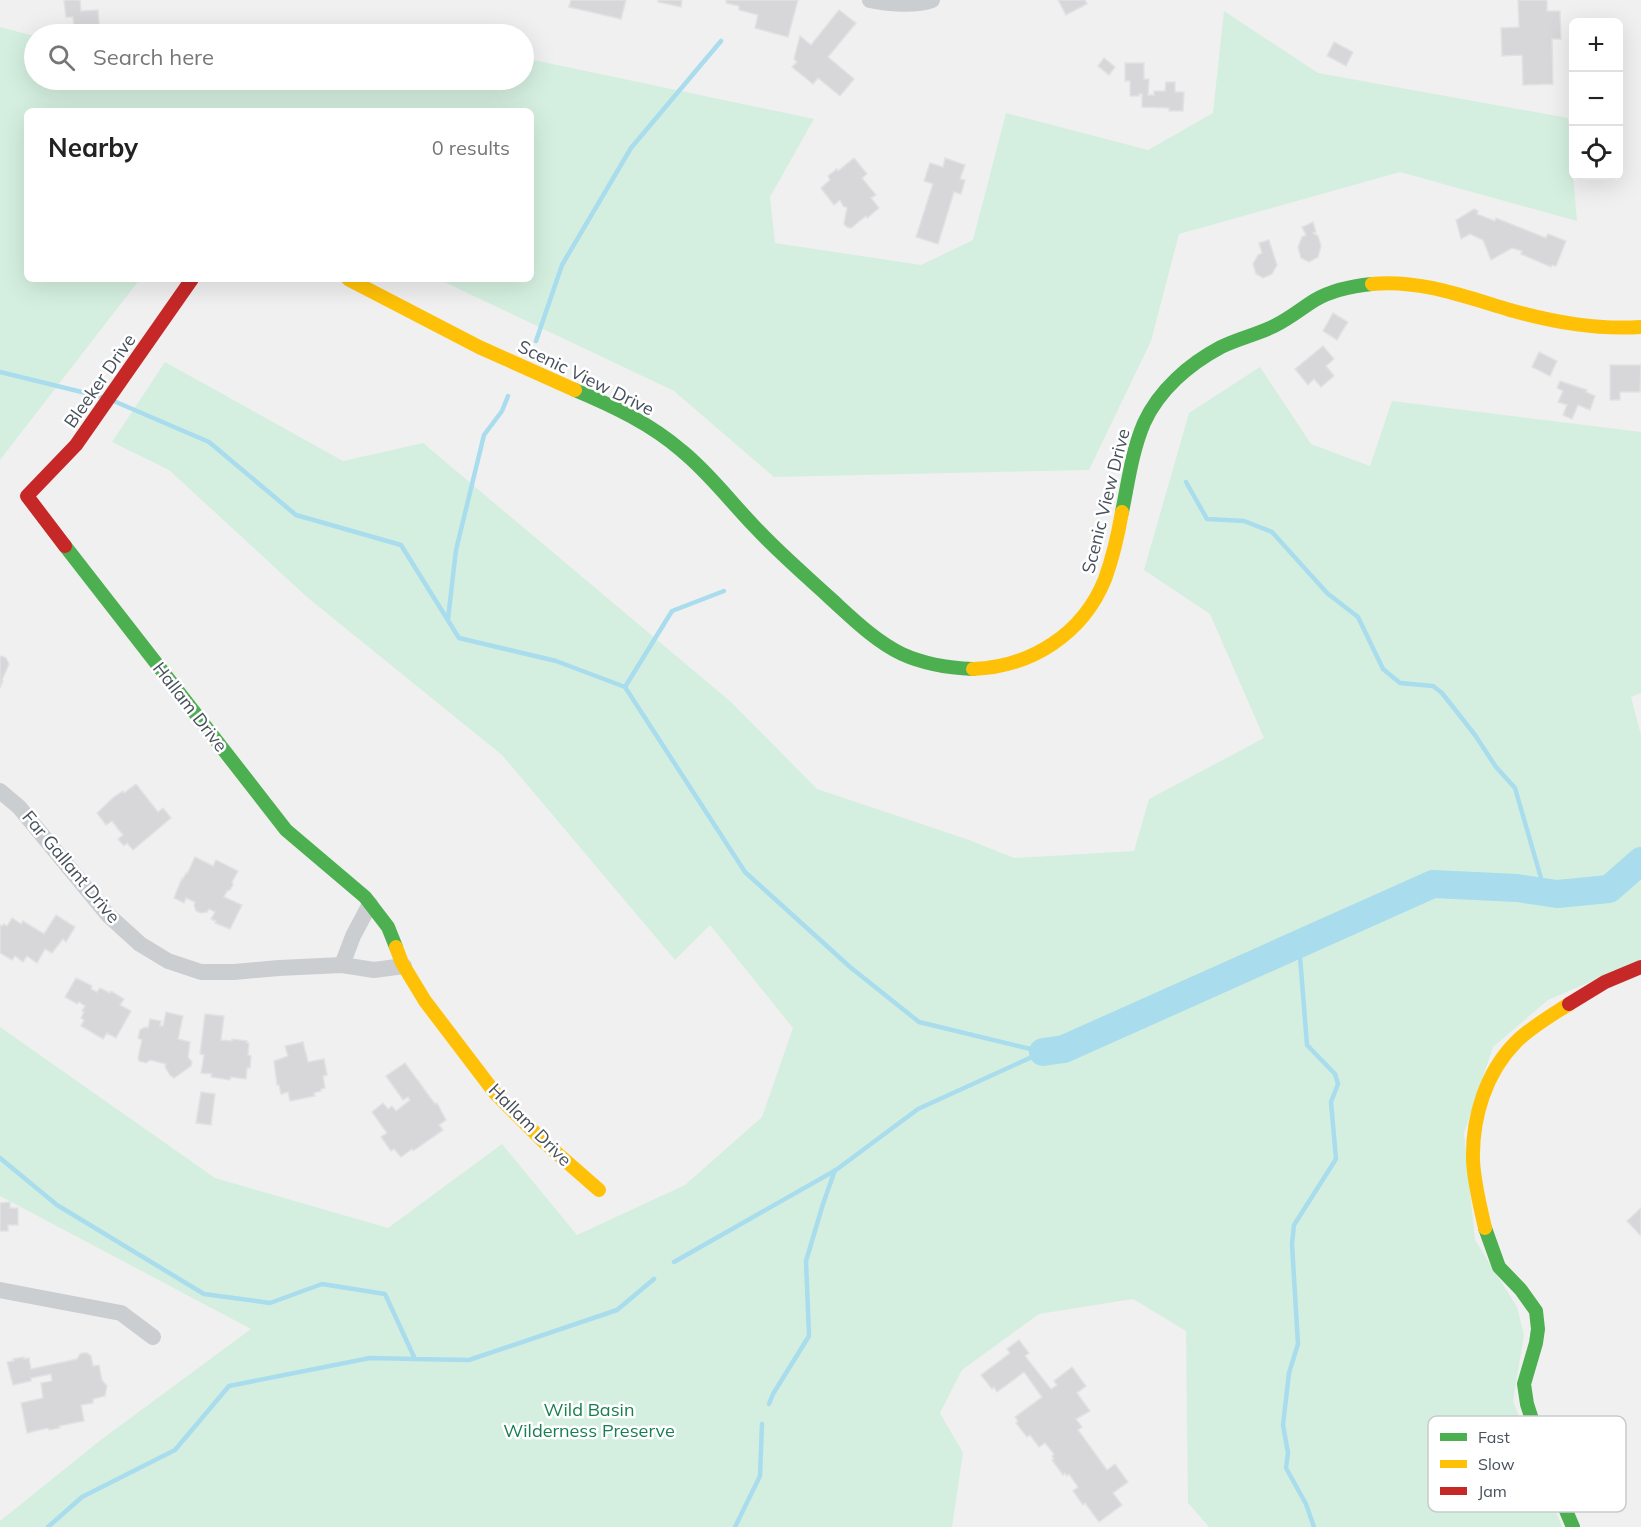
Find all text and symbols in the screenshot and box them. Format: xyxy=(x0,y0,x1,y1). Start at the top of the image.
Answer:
map controls xyxy=(1569,18,1623,180)
button: + xyxy=(1569,18,1623,72)
search box xyxy=(24,24,534,90)
icon: search xyxy=(45,41,78,74)
text: Search here xyxy=(93,43,214,71)
button: − xyxy=(1569,72,1623,126)
button: locate xyxy=(1569,126,1623,180)
text: Nearby xyxy=(48,131,138,164)
text: 0 results xyxy=(432,135,510,160)
street label: Bleeker Drive xyxy=(59,329,140,432)
street label: Scenic View Drive xyxy=(514,335,658,420)
street label: Scenic View Drive xyxy=(1076,426,1135,576)
street label: Hallam Drive xyxy=(148,657,233,756)
street label: Far Gallant Drive xyxy=(18,806,125,928)
street label: Hallam Drive xyxy=(484,1078,577,1171)
park label: Wild Basin Wilderness Preserve xyxy=(503,1398,675,1442)
legend xyxy=(1428,1416,1626,1512)
text: Fast xyxy=(1478,1427,1510,1447)
text: Slow xyxy=(1478,1454,1515,1474)
text: Jam xyxy=(1478,1481,1507,1501)

